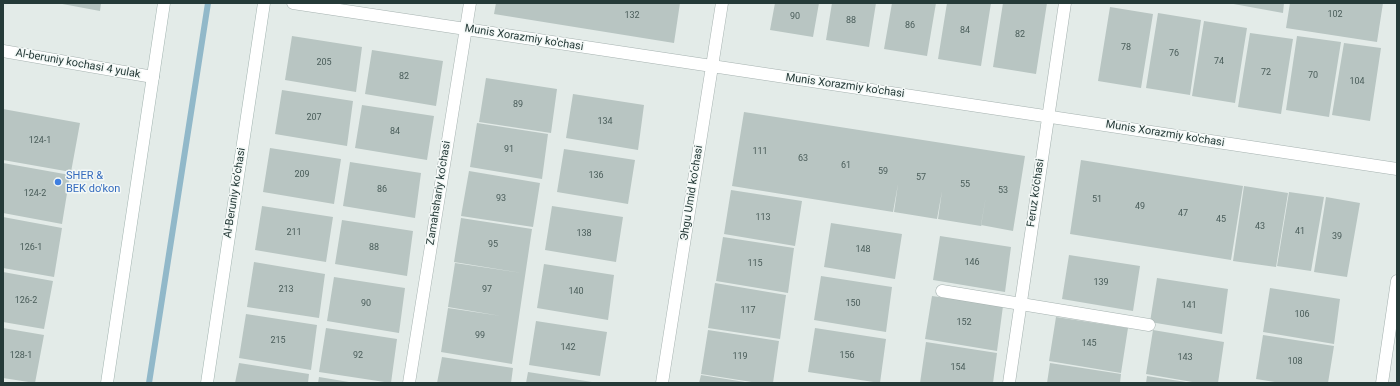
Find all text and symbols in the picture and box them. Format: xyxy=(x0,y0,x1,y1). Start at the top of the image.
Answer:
house number: 102 xyxy=(1327,10,1343,20)
house number: 132 xyxy=(624,11,640,21)
house number: 90 xyxy=(790,12,800,22)
house number: 88 xyxy=(846,16,856,26)
house number: 86 xyxy=(905,21,915,31)
street label: Munis Xorazmiy ko'chasi xyxy=(464,22,584,54)
house number: 84 xyxy=(960,26,970,36)
house number: 82 xyxy=(1015,30,1025,40)
house number: 78 xyxy=(1121,43,1131,53)
street label: Al-beruniy kochasi 4 yulak xyxy=(15,47,141,81)
house number: 76 xyxy=(1169,49,1179,59)
house number: 74 xyxy=(1214,57,1224,67)
house number: 205 xyxy=(316,58,332,68)
house number: 72 xyxy=(1261,68,1271,78)
street label: Munis Xorazmiy ko'chasi xyxy=(785,71,905,101)
house number: 70 xyxy=(1308,71,1318,81)
house number: 82 xyxy=(399,72,409,82)
house number: 104 xyxy=(1349,77,1365,87)
house number: 89 xyxy=(513,100,523,110)
house number: 207 xyxy=(306,113,322,123)
house number: 134 xyxy=(597,117,613,127)
street label: Munis Xorazmiy ko'chasi xyxy=(1105,118,1225,150)
house number: 84 xyxy=(390,127,400,137)
house number: 124-1 xyxy=(29,136,51,146)
street label: Zamahshariy ko'chasi xyxy=(424,140,454,246)
street label: Эhgu Umid ko’chasi xyxy=(678,144,706,242)
house number: 91 xyxy=(504,145,514,155)
street label: Al-Beruniy ko’chasi xyxy=(221,147,249,239)
house number: 111 xyxy=(752,147,768,157)
house number: 63 xyxy=(798,154,808,164)
street label: Feruz ko'chasi xyxy=(1025,158,1047,228)
house number: 61 xyxy=(841,161,851,171)
house number: 59 xyxy=(878,167,888,177)
place label: SHER & BEK do'kon xyxy=(66,169,120,195)
house number: 209 xyxy=(294,170,310,180)
house number: 136 xyxy=(588,171,604,181)
house number: 57 xyxy=(916,173,926,183)
marker: SHER & BEK do'kon xyxy=(53,177,63,187)
house number: 55 xyxy=(960,180,970,190)
house number: 86 xyxy=(377,185,387,195)
house number: 53 xyxy=(998,186,1008,196)
house number: 124-2 xyxy=(24,189,46,199)
house number: 93 xyxy=(496,194,506,204)
house number: 51 xyxy=(1092,195,1102,205)
house number: 49 xyxy=(1135,202,1145,212)
house number: 47 xyxy=(1178,209,1188,219)
house number: 113 xyxy=(755,213,771,223)
house number: 45 xyxy=(1216,215,1226,225)
house number: 43 xyxy=(1255,222,1265,232)
house number: 41 xyxy=(1295,227,1305,237)
house number: 211 xyxy=(286,228,302,238)
house number: 138 xyxy=(576,229,592,239)
house number: 39 xyxy=(1332,232,1342,242)
house number: 95 xyxy=(488,240,498,250)
house number: 126-1 xyxy=(20,243,42,253)
house number: 88 xyxy=(369,243,379,253)
house number: 148 xyxy=(855,245,871,255)
house number: 146 xyxy=(964,258,980,268)
house number: 115 xyxy=(747,259,763,269)
house number: 139 xyxy=(1093,278,1109,288)
house number: 213 xyxy=(278,285,294,295)
house number: 97 xyxy=(482,285,492,295)
house number: 140 xyxy=(568,287,584,297)
house number: 126-2 xyxy=(15,296,37,306)
house number: 90 xyxy=(361,299,371,309)
house number: 150 xyxy=(845,299,861,309)
house number: 141 xyxy=(1181,301,1197,311)
house number: 117 xyxy=(740,306,756,316)
house number: 106 xyxy=(1294,310,1310,320)
house number: 152 xyxy=(956,318,972,328)
house number: 99 xyxy=(475,331,485,341)
house number: 215 xyxy=(270,336,286,346)
house number: 145 xyxy=(1081,339,1097,349)
house number: 142 xyxy=(560,343,576,353)
house number: 128-1 xyxy=(10,351,32,361)
house number: 92 xyxy=(353,351,363,361)
house number: 156 xyxy=(839,351,855,361)
house number: 119 xyxy=(732,352,748,362)
house number: 143 xyxy=(1177,353,1193,363)
house number: 108 xyxy=(1287,357,1303,367)
house number: 154 xyxy=(950,363,966,373)

